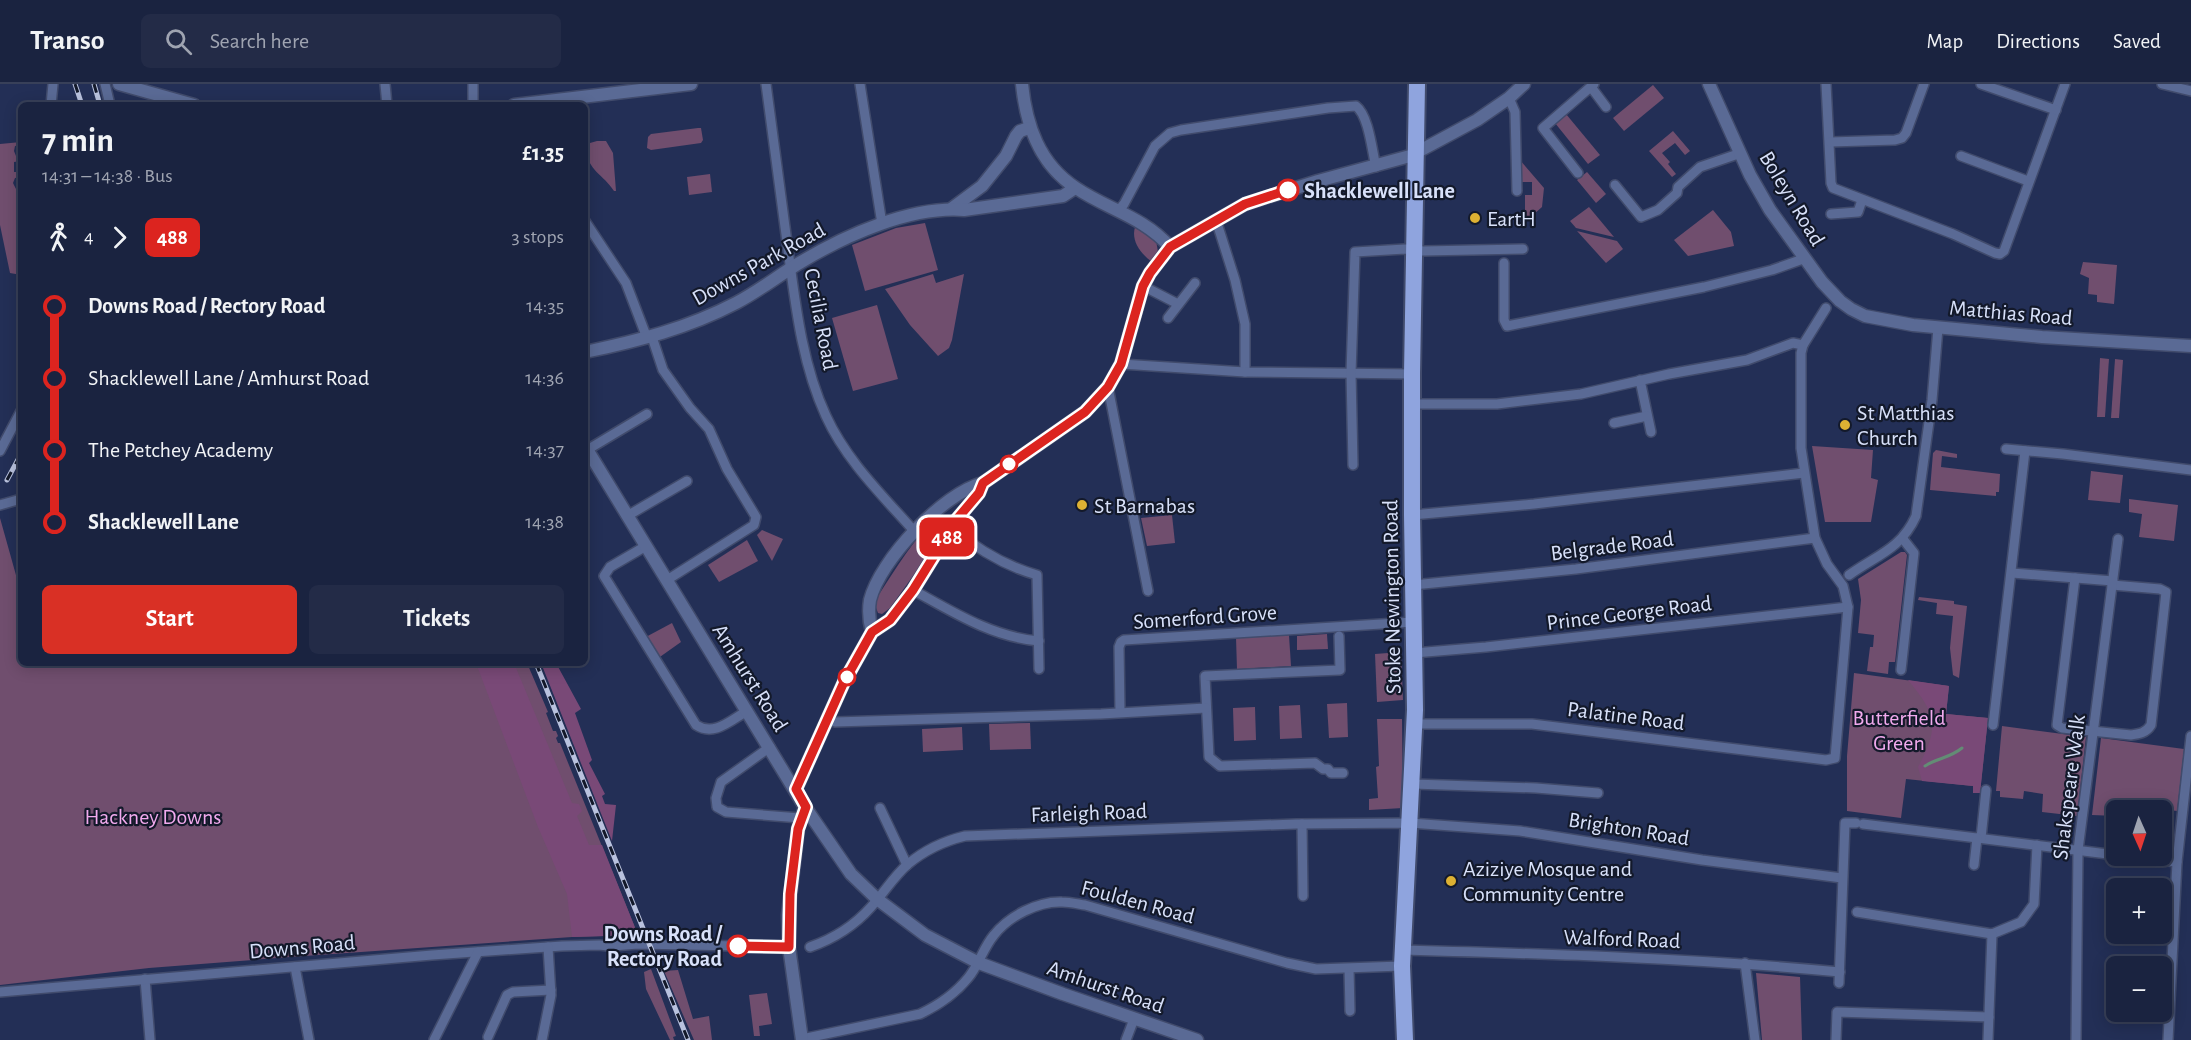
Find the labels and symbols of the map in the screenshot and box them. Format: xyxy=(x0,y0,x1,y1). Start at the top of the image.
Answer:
street label: Boleyn Road xyxy=(1755,147,1829,250)
marker: Shacklewell Lane xyxy=(1277,179,1299,201)
place label: Shacklewell Lane xyxy=(1304,180,1455,202)
place label: EartH xyxy=(1487,208,1536,230)
marker: EartH xyxy=(1468,211,1482,225)
street label: Downs Park Road xyxy=(688,218,829,309)
street label: Cecilia Road xyxy=(800,266,842,372)
street label: Matthias Road xyxy=(1948,297,2074,329)
place label: St Matthias Church xyxy=(1857,402,1954,449)
marker: St Matthias Church xyxy=(1838,418,1852,432)
unlabelled marker xyxy=(1000,455,1018,473)
place label: St Barnabas xyxy=(1094,495,1195,517)
marker: St Barnabas xyxy=(1075,498,1089,512)
street label: Stoke Newington Road xyxy=(1379,500,1405,694)
line badge: 488 xyxy=(912,518,982,556)
street label: Belgrade Road xyxy=(1549,528,1675,564)
street label: Prince George Road xyxy=(1545,592,1713,634)
street label: Somerford Grove xyxy=(1133,601,1278,633)
street label: Amhurst Road xyxy=(708,620,792,735)
unlabelled marker xyxy=(838,668,856,686)
street label: Palatine Road xyxy=(1566,698,1686,734)
park label: Butterfield Green xyxy=(1852,707,1946,754)
street label: Shakspeare Walk xyxy=(2049,713,2089,861)
street label: Farleigh Road xyxy=(1030,800,1148,826)
north arrow xyxy=(2106,800,2172,866)
park label: Hackney Downs xyxy=(85,806,221,828)
street label: Brighton Road xyxy=(1567,809,1691,849)
place label: Aziziye Mosque and Community Centre xyxy=(1463,858,1632,905)
marker: Aziziye Mosque and Community Centre xyxy=(1444,874,1458,888)
street label: Foulden Road xyxy=(1079,876,1197,928)
place label: Downs Road / Rectory Road xyxy=(603,923,723,971)
street label: Walford Road xyxy=(1563,926,1681,952)
street label: Downs Road xyxy=(248,931,356,963)
marker: Downs Road / Rectory Road xyxy=(727,935,749,957)
street label: Amhurst Road xyxy=(1044,957,1167,1017)

